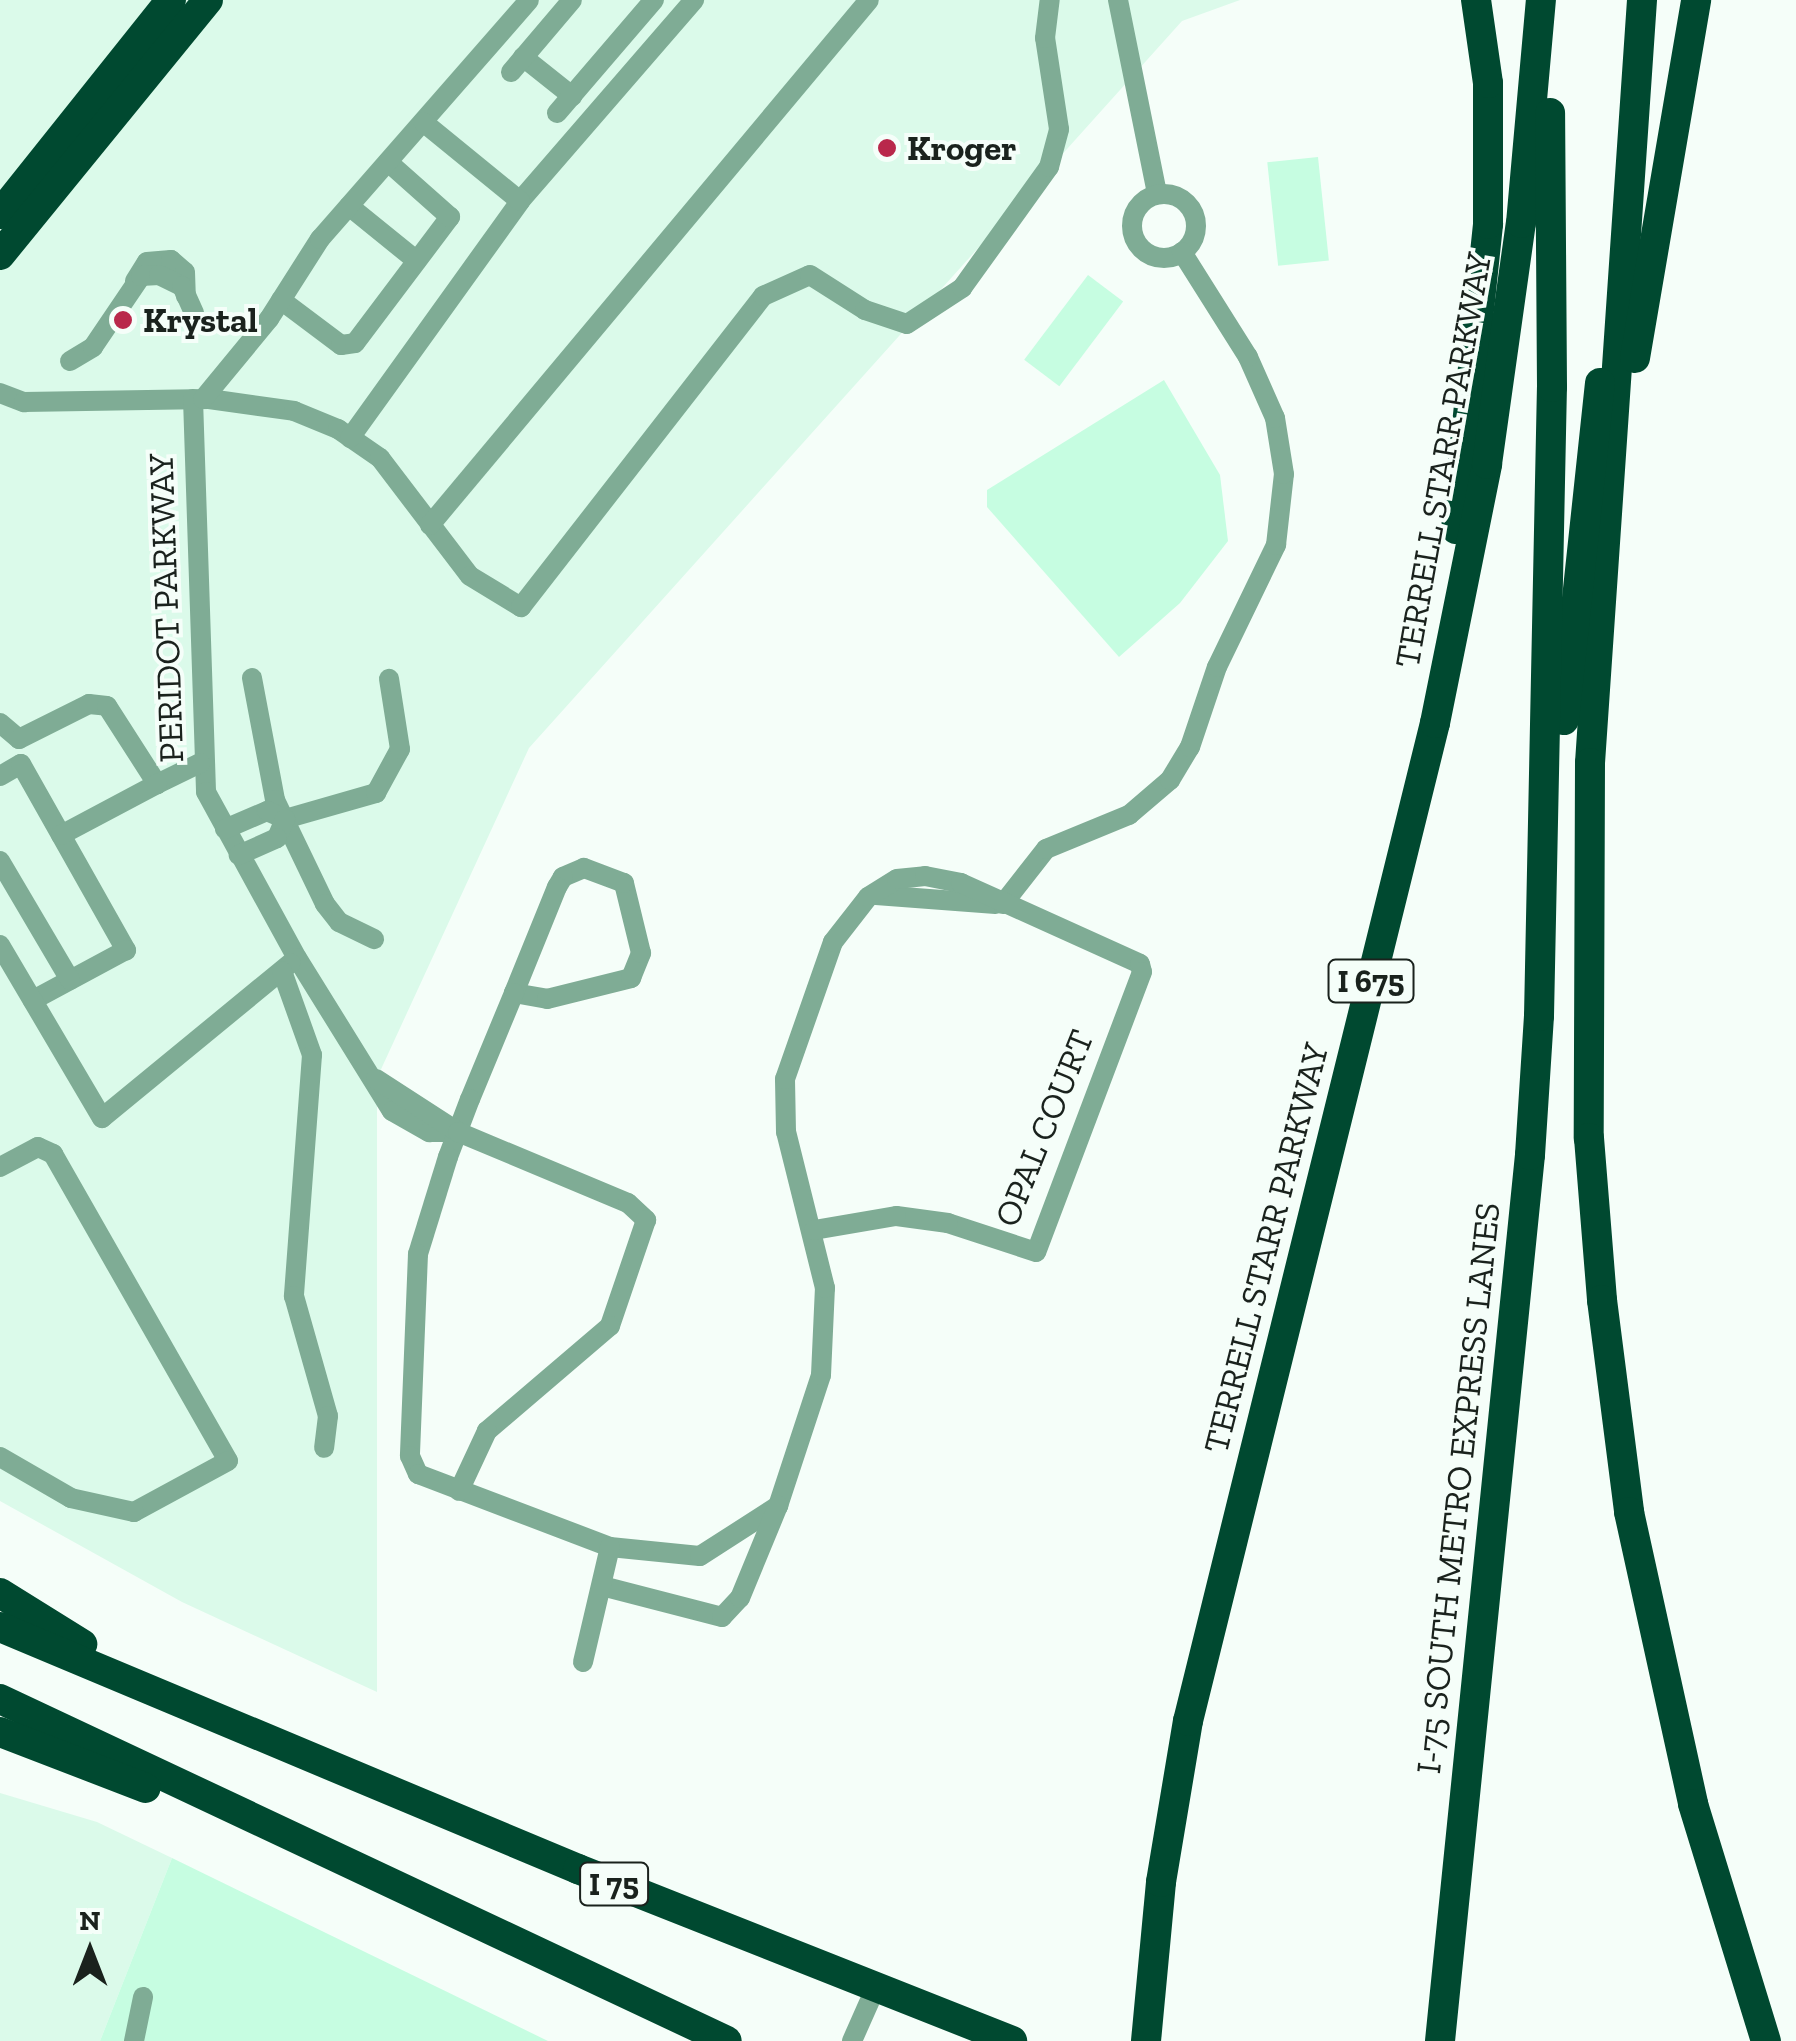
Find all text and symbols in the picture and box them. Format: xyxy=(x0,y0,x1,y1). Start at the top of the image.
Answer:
place label: Kroger xyxy=(907,127,1017,169)
marker: Kroger xyxy=(876,137,898,159)
street label: TERRELL STARR PARKWAY xyxy=(1386,249,1500,671)
place label: Krystal xyxy=(143,299,258,341)
marker: Krystal xyxy=(112,309,134,331)
street label: PERIDOT PARKWAY xyxy=(140,452,192,764)
road number: I 675 xyxy=(1326,954,1416,1008)
street label: OPAL COURT xyxy=(985,1023,1103,1233)
street label: TERRELL STARR PARKWAY xyxy=(1195,1038,1337,1458)
street label: I-75 SOUTH METRO EXPRESS LANES xyxy=(1407,1200,1509,1776)
road number: I 75 xyxy=(579,1857,649,1911)
north arrow xyxy=(40,1901,140,2001)
text: N xyxy=(79,1904,101,1937)

